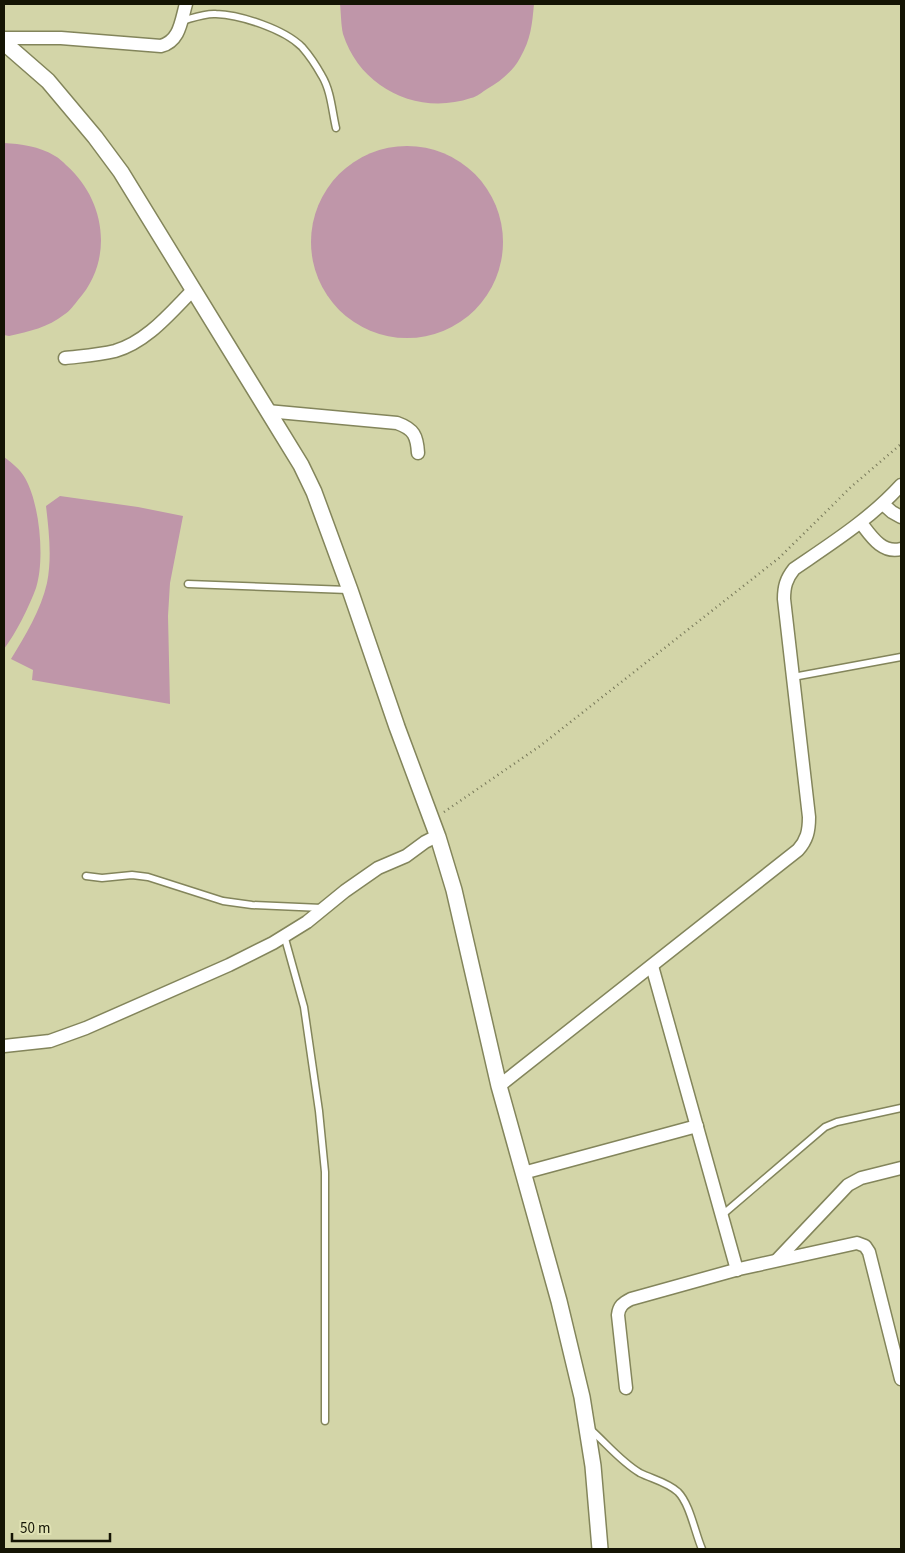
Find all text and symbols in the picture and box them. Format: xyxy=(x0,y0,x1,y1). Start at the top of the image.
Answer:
scale bar xyxy=(12,1510,110,1542)
text: 50 m xyxy=(20,1518,50,1539)

